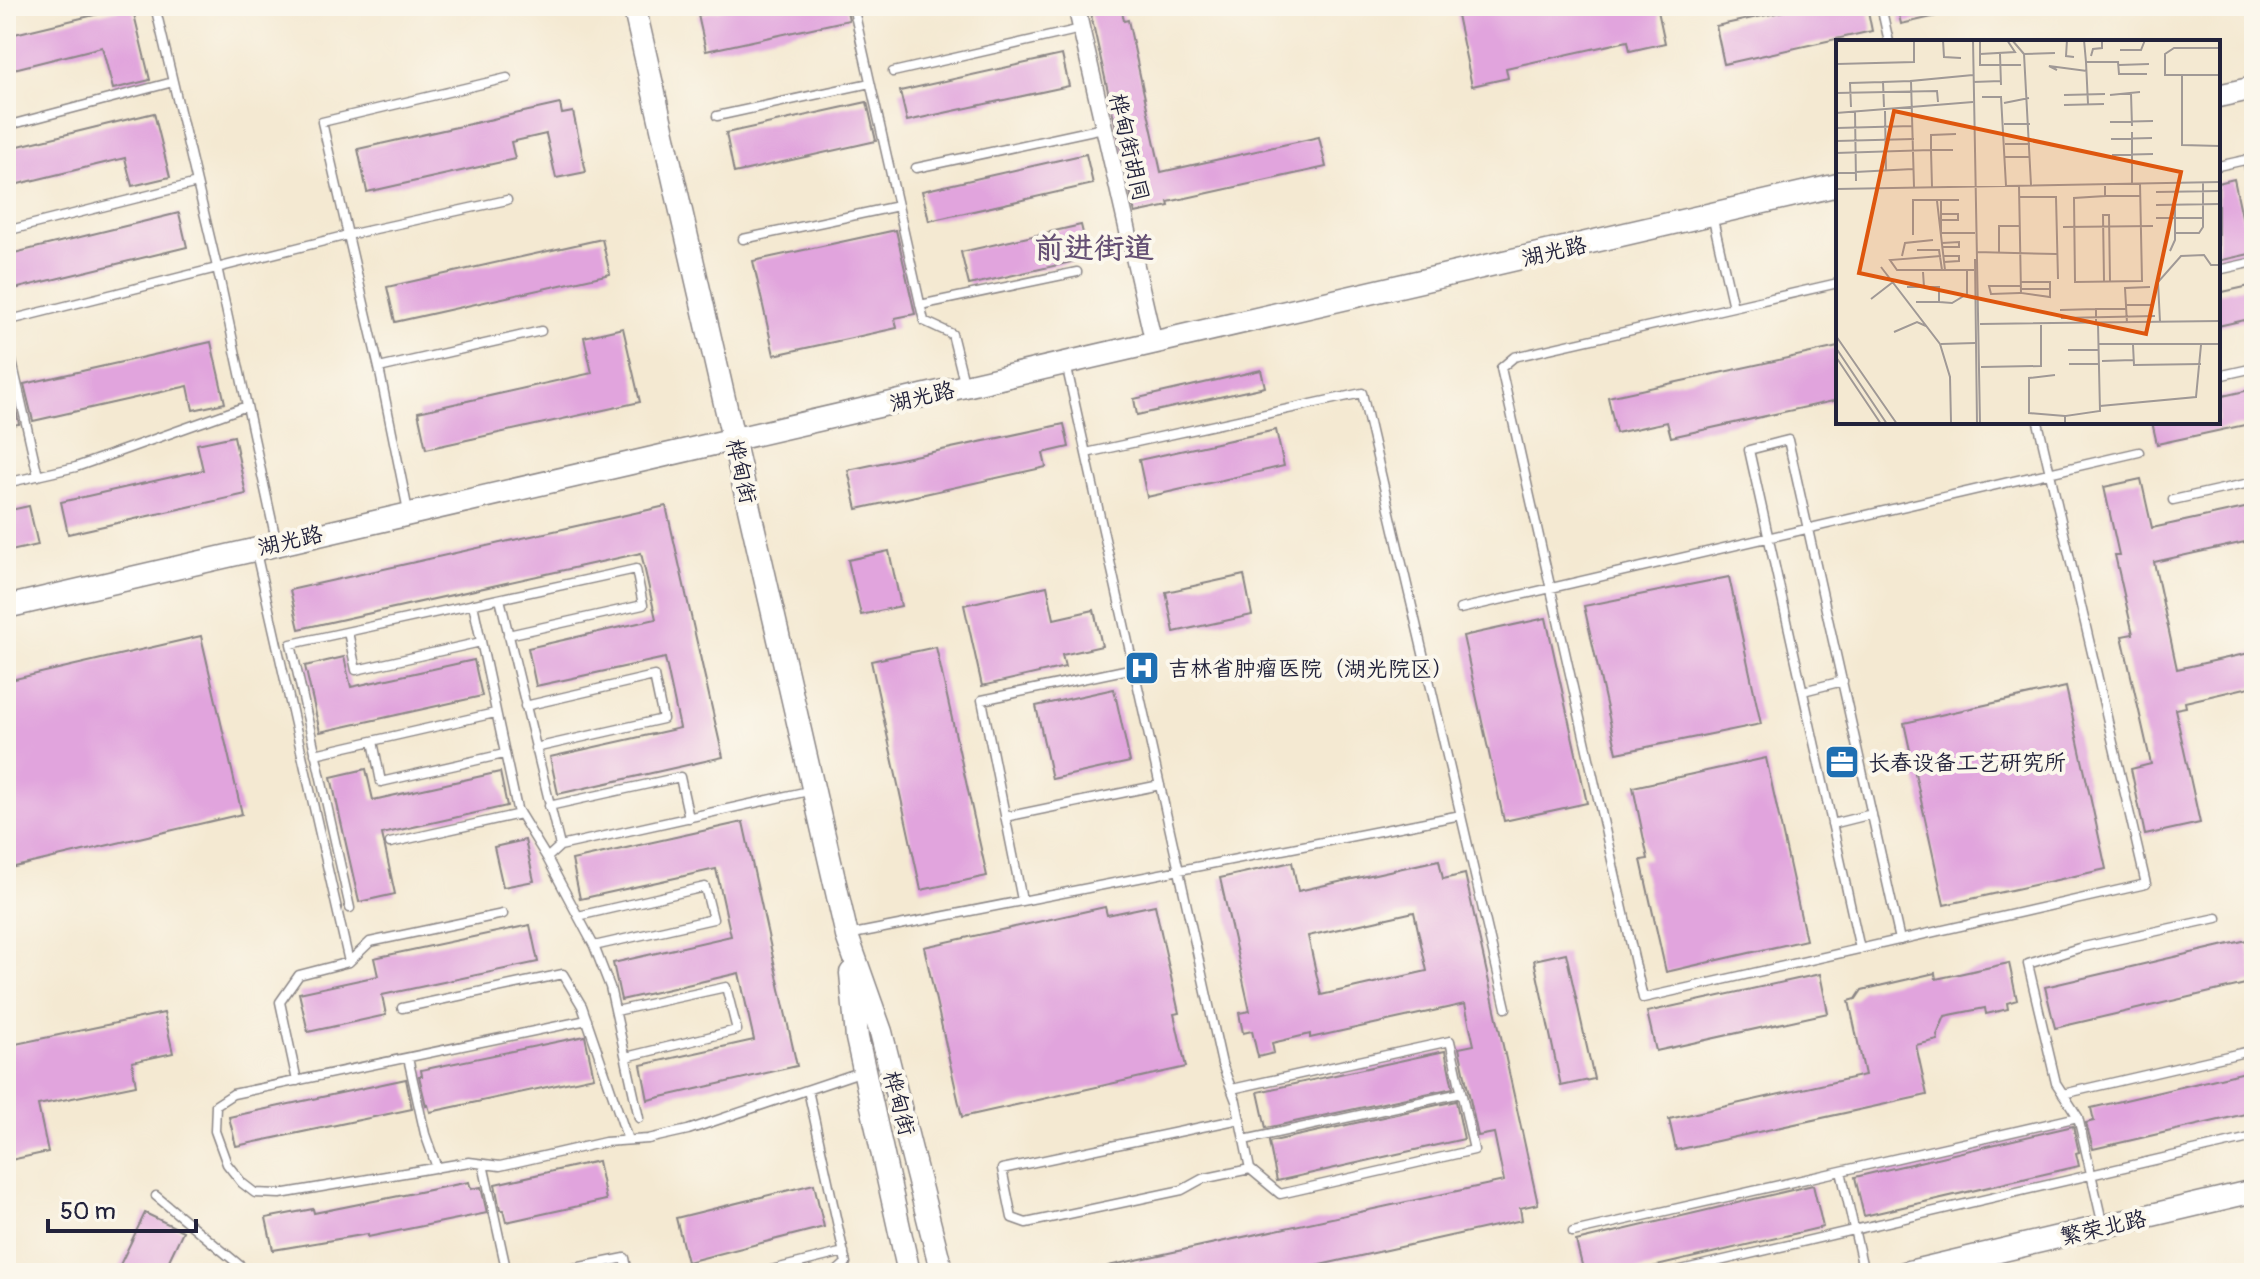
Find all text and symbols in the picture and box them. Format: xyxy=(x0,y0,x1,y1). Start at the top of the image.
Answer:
inset map xyxy=(1836,40,2220,424)
street label: 桦甸街胡同 xyxy=(1103,90,1155,204)
district label: 前进街道 xyxy=(1034,230,1154,267)
street label: 湖光路 xyxy=(1519,231,1590,273)
street label: 湖光路 xyxy=(887,376,958,418)
street label: 桦甸街 xyxy=(720,436,762,507)
street label: 湖光路 xyxy=(255,520,326,562)
hospital icon: 吉林省肿瘤医院（湖光院区） xyxy=(1123,649,1161,687)
place label: 吉林省肿瘤医院（湖光院区） xyxy=(1168,655,1454,683)
office icon: 长春设备工艺研究所 xyxy=(1823,743,1861,781)
place label: 长春设备工艺研究所 xyxy=(1868,749,2066,777)
street label: 桦甸街 xyxy=(877,1068,921,1139)
scale bar xyxy=(48,1183,196,1233)
text: 50 m xyxy=(60,1197,116,1226)
street label: 繁荣北路 xyxy=(2057,1204,2149,1252)

